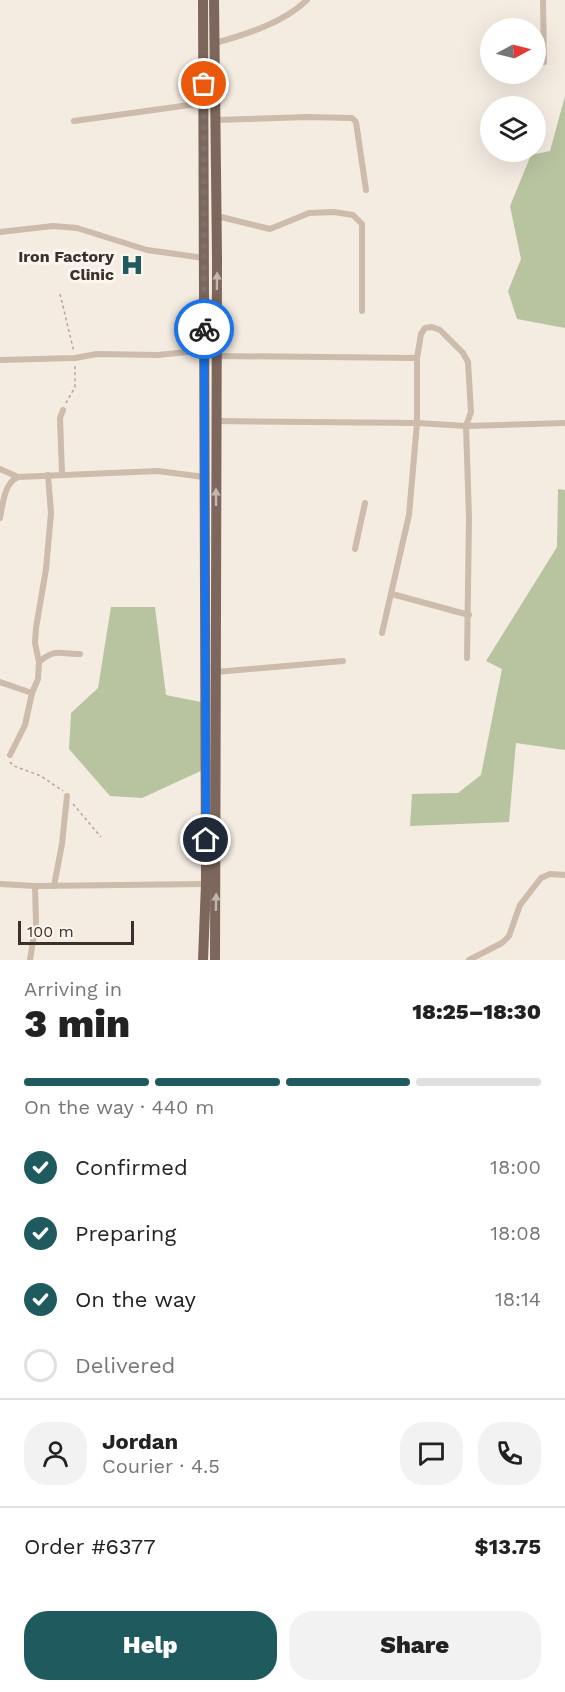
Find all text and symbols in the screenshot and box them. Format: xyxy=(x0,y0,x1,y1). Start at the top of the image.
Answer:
north arrow xyxy=(480,18,546,84)
map controls xyxy=(480,18,546,162)
pin xyxy=(178,58,229,109)
icon: bag xyxy=(187,67,220,100)
button: layers xyxy=(480,96,546,162)
place label: Iron Factory Clinic xyxy=(18,247,115,284)
hospital icon: Iron Factory Clinic xyxy=(119,252,145,278)
one-way arrow xyxy=(212,271,222,290)
courier xyxy=(174,299,234,359)
icon: bike xyxy=(188,313,221,346)
one-way arrow xyxy=(211,487,221,506)
pin xyxy=(180,814,231,865)
icon: home xyxy=(189,823,222,856)
one-way arrow xyxy=(211,892,221,911)
scale bar xyxy=(18,918,134,946)
text: 100 m xyxy=(27,922,74,941)
text: Arriving in xyxy=(24,977,122,1001)
text: 18:25–18:30 xyxy=(412,999,541,1024)
text: 3 min xyxy=(24,1001,130,1046)
text: On the way · 440 m xyxy=(24,1095,214,1119)
icon: check xyxy=(24,1151,57,1184)
text: Confirmed xyxy=(75,1155,188,1180)
text: 18:00 xyxy=(490,1155,541,1179)
icon: check xyxy=(24,1217,57,1250)
text: Preparing xyxy=(75,1221,176,1246)
text: 18:08 xyxy=(490,1221,541,1245)
icon: check xyxy=(24,1283,57,1316)
text: On the way xyxy=(75,1287,196,1312)
text: 18:14 xyxy=(495,1287,541,1311)
text: Delivered xyxy=(75,1353,175,1378)
button: person xyxy=(24,1422,87,1485)
button: chat xyxy=(400,1422,463,1485)
button: phone xyxy=(478,1422,541,1485)
text: Jordan xyxy=(102,1429,178,1454)
text: Courier · 4.5 xyxy=(102,1454,220,1478)
text: Order #6377 xyxy=(24,1534,156,1559)
text: $13.75 xyxy=(475,1534,541,1559)
button: Help xyxy=(24,1611,277,1680)
button: Share xyxy=(289,1611,541,1680)

